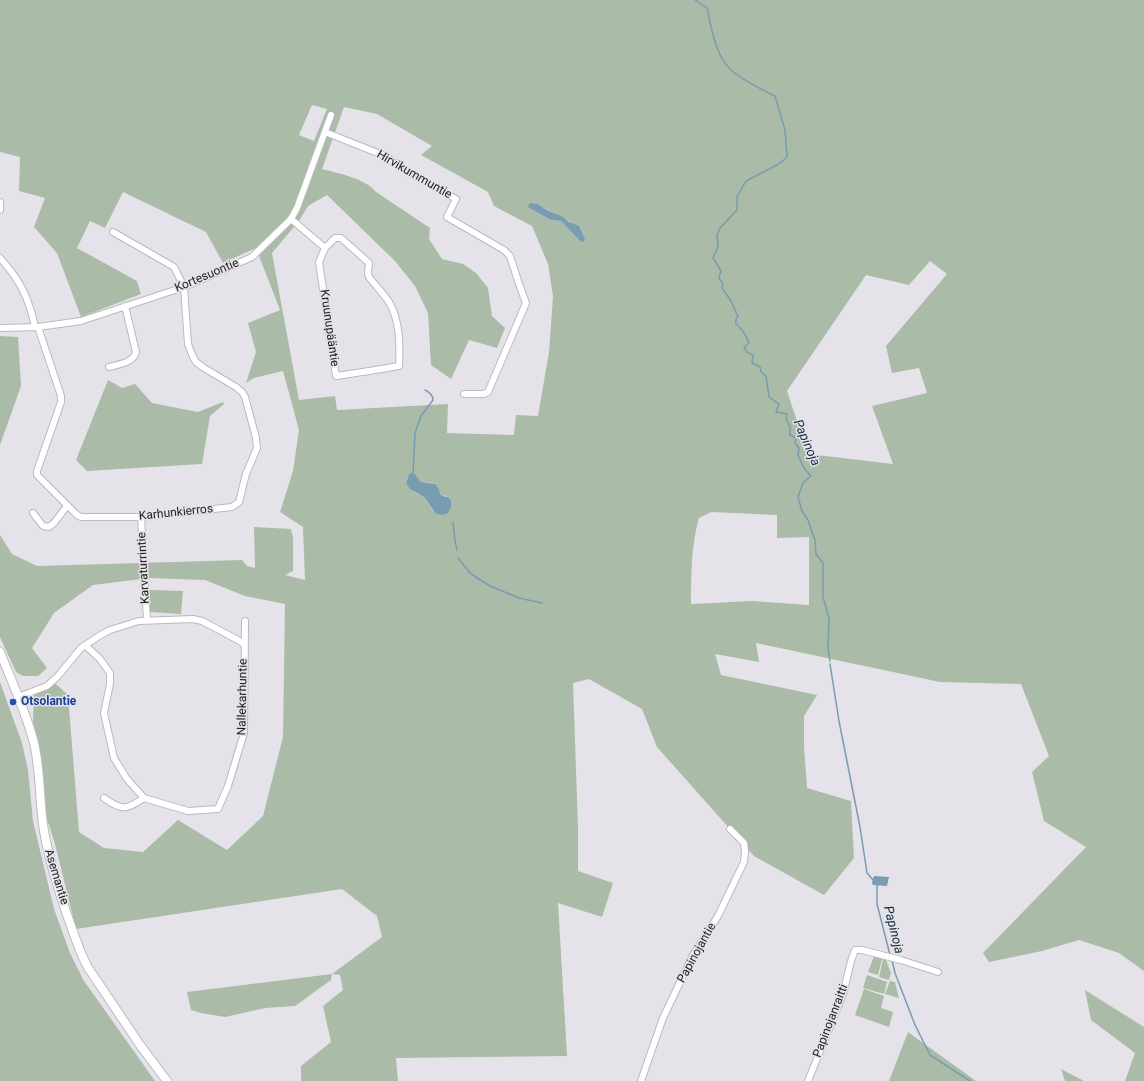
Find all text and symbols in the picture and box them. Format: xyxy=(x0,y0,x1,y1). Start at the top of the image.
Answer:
street label: Hirvikummuntie xyxy=(374,148,454,202)
street label: Kortesuontie xyxy=(173,256,241,296)
street label: Kruunupääntie xyxy=(316,289,342,367)
water label: Papinoja xyxy=(789,417,823,469)
street label: Karhunkierros xyxy=(138,502,214,524)
street label: Karvaturrintie xyxy=(135,532,153,604)
street label: Nallekarhuntie xyxy=(235,658,251,736)
place label: Otsolantie xyxy=(21,695,76,709)
marker: Otsolantie xyxy=(8,697,18,707)
street label: Asemantie xyxy=(41,848,71,906)
water label: Papinoja xyxy=(880,904,906,956)
street label: Papinojantie xyxy=(675,920,719,986)
street label: Papinojanraitti xyxy=(810,982,852,1060)

